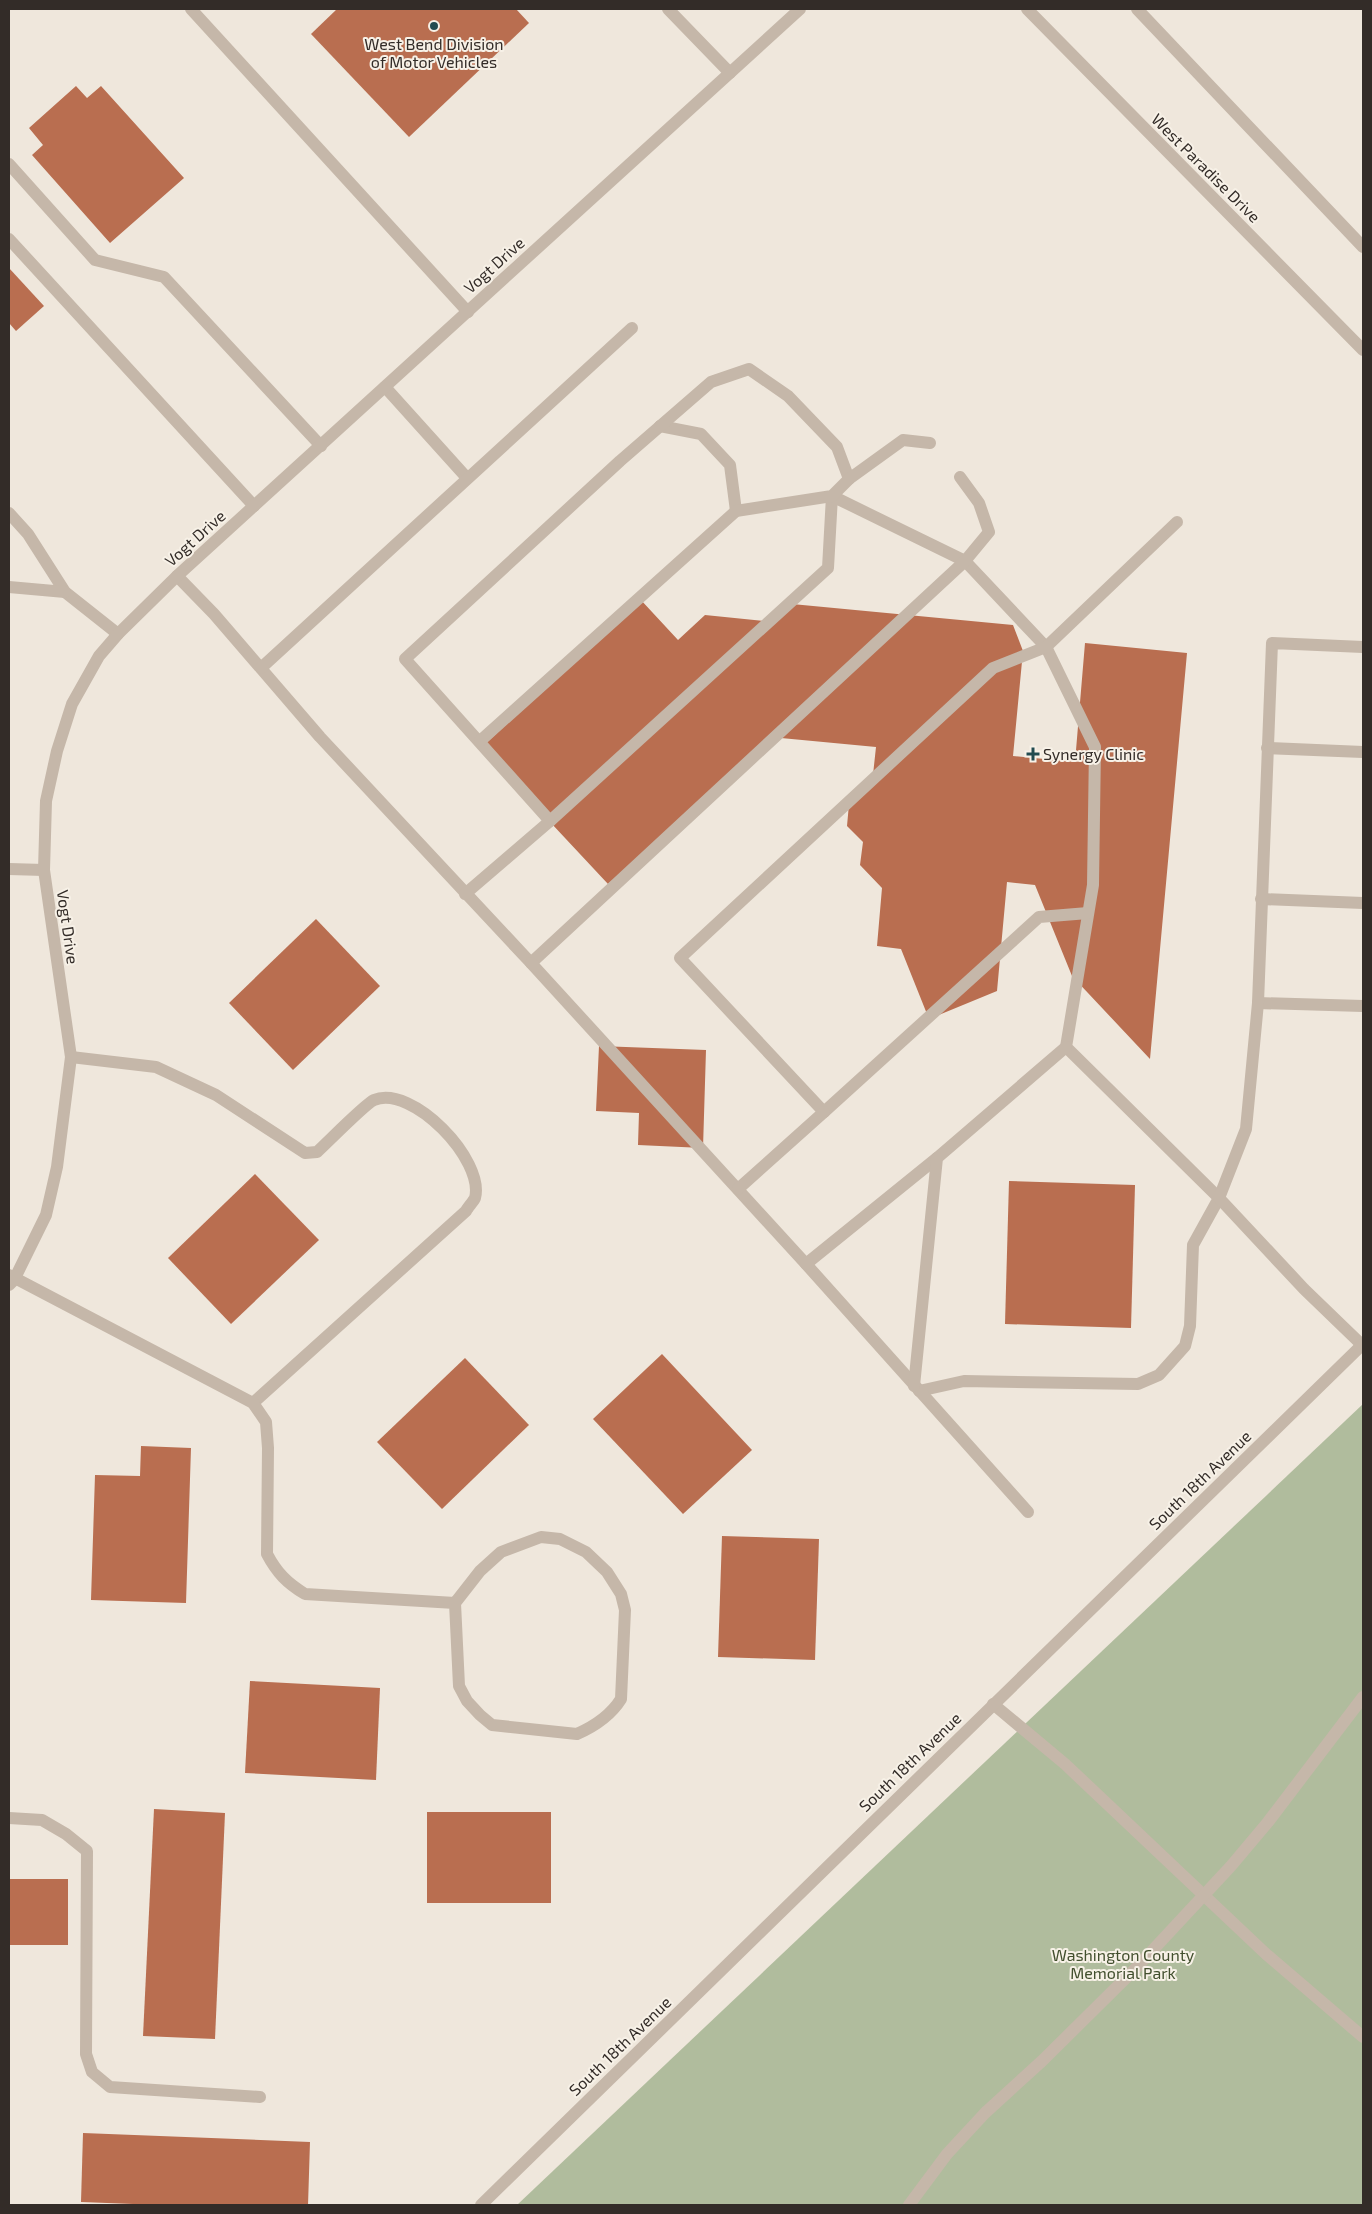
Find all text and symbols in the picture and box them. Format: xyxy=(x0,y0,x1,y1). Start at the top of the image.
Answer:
marker: West Bend Division of Motor Vehicles xyxy=(428,20,440,32)
place label: West Bend Division of Motor Vehicles xyxy=(364,34,504,71)
street label: West Paradise Drive xyxy=(1148,109,1265,226)
street label: Vogt Drive xyxy=(460,233,528,297)
street label: Vogt Drive xyxy=(161,506,229,570)
place label: Synergy Clinic xyxy=(1043,744,1144,763)
marker: Synergy Clinic xyxy=(1027,748,1039,760)
street label: Vogt Drive xyxy=(54,889,83,965)
street label: South 18th Avenue xyxy=(1145,1426,1255,1533)
street label: South 18th Avenue xyxy=(855,1708,965,1815)
park label: Washington County Memorial Park xyxy=(1052,1945,1195,1982)
street label: South 18th Avenue xyxy=(565,1992,675,2099)

